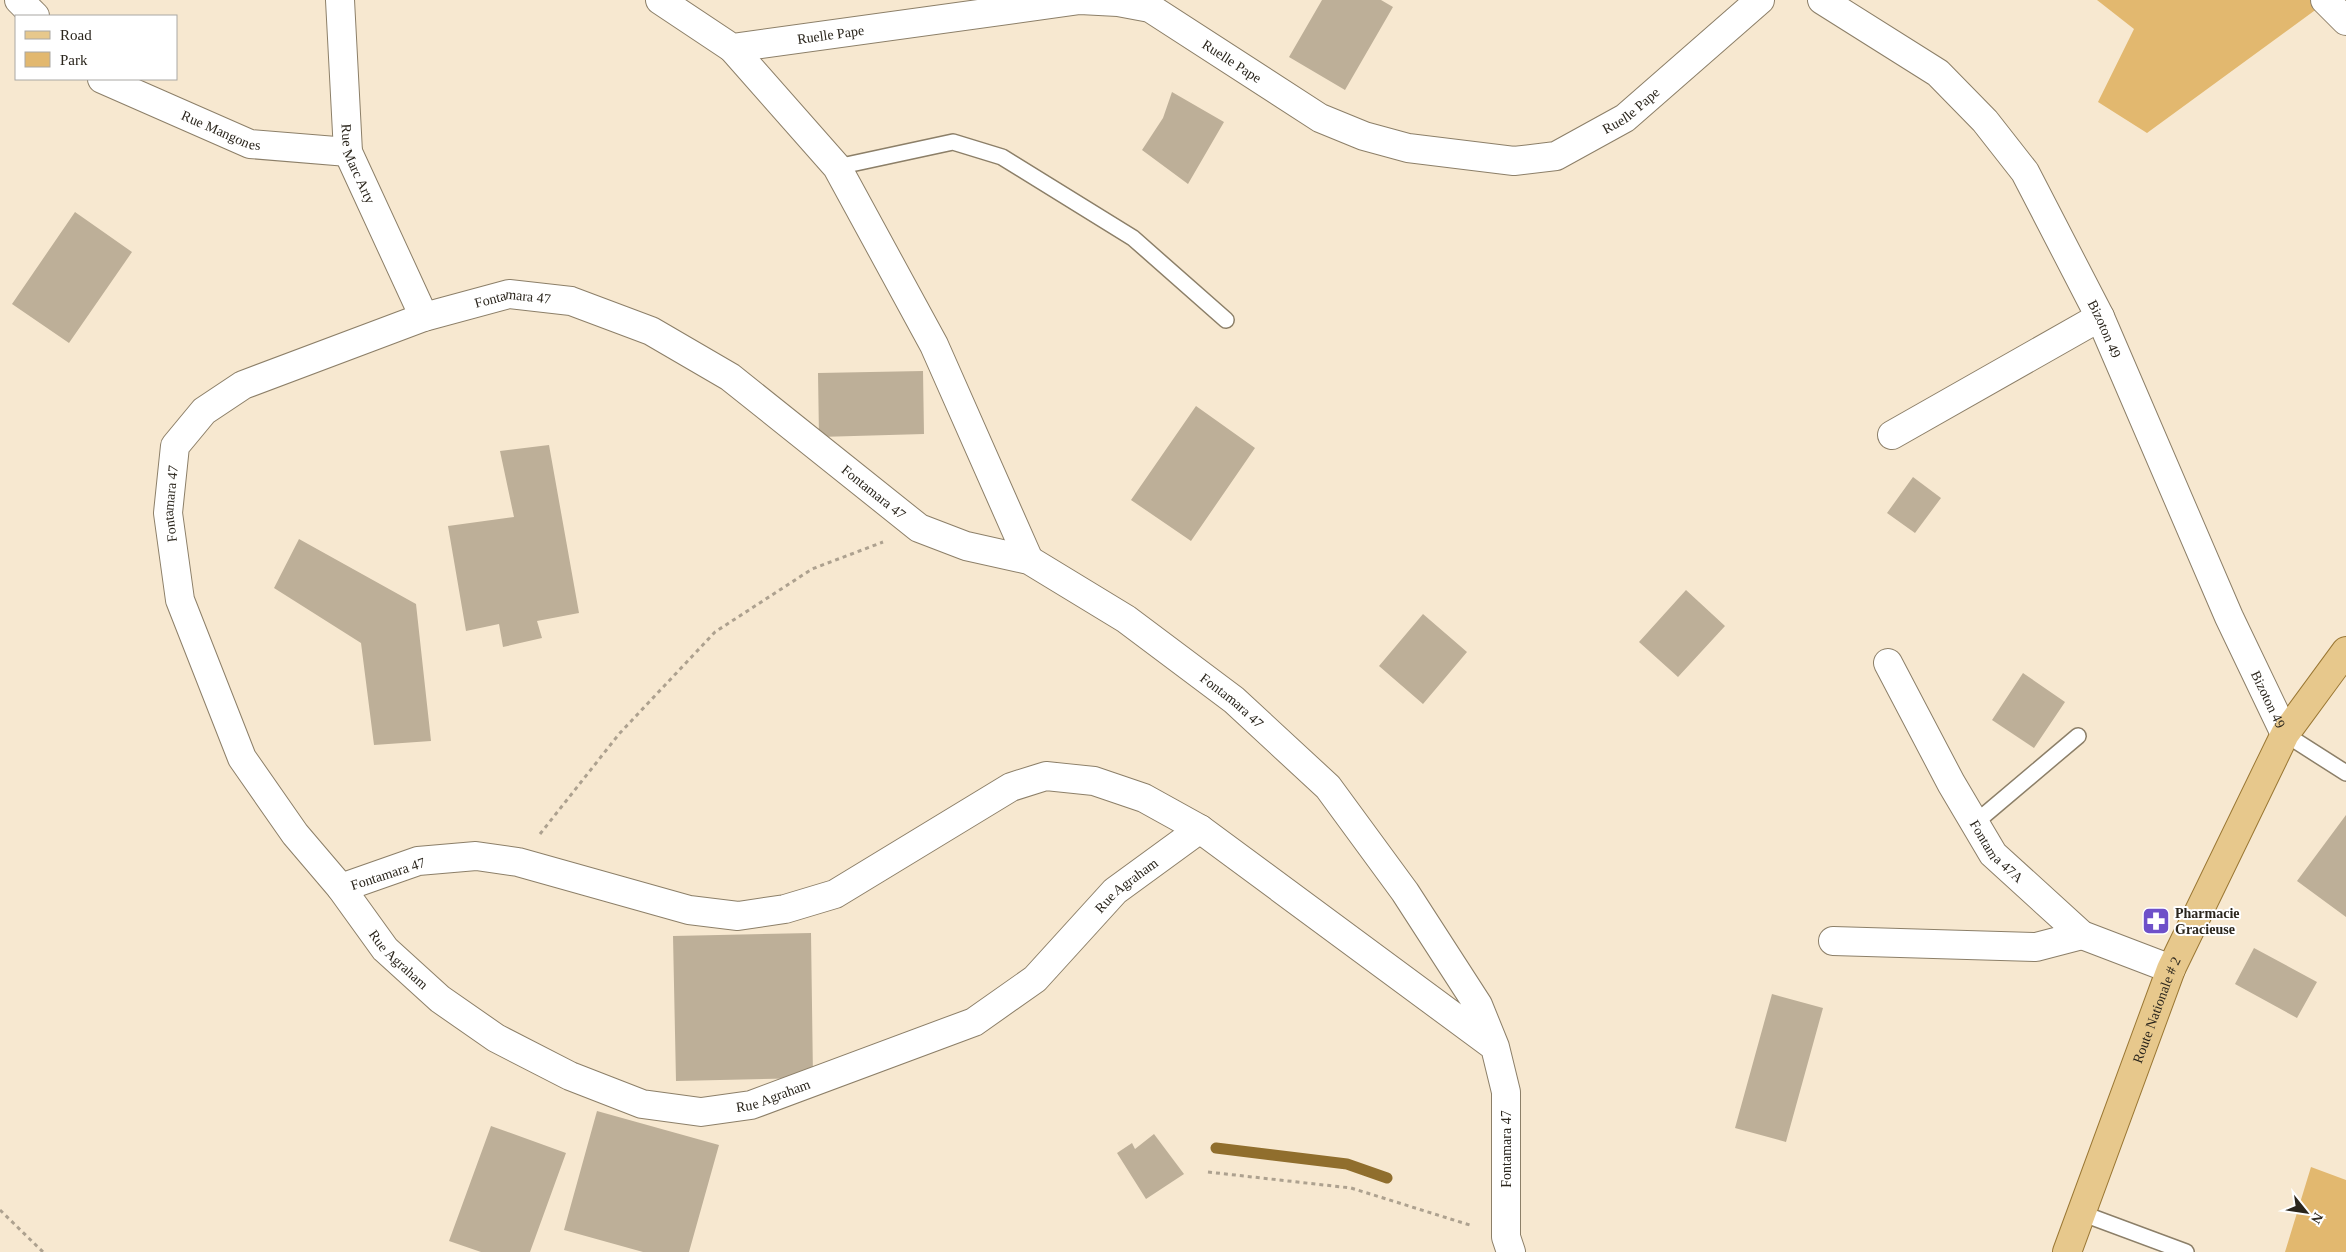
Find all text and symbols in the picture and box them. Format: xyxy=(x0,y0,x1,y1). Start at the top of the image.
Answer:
legend xyxy=(15,15,178,80)
street label: Ruelle Pape xyxy=(796,22,865,46)
text: Road xyxy=(60,27,92,43)
street label: Ruelle Pape xyxy=(1200,36,1264,86)
text: Park xyxy=(60,52,88,68)
street label: Ruelle Pape xyxy=(1600,84,1662,136)
street label: Rue Mangones xyxy=(179,107,261,152)
street label: Rue Marc Arty xyxy=(339,123,378,206)
street label: Fontamara 47 xyxy=(473,286,552,310)
street label: Bizoton 49 xyxy=(2085,297,2124,360)
street label: Fontamara 47 xyxy=(839,462,909,522)
street label: Fontamara 47 xyxy=(160,464,180,543)
street label: Bizoton 49 xyxy=(2248,668,2288,730)
street label: Fontamara 47 xyxy=(1198,670,1267,731)
street label: Fontama 47A xyxy=(1967,817,2027,886)
street label: Fontamara 47 xyxy=(349,855,427,893)
street label: Rue Agraham xyxy=(1092,855,1161,916)
pharmacy icon: Pharmacie Gracieuse xyxy=(2141,906,2171,936)
place label: Pharmacie Gracieuse xyxy=(2175,906,2240,937)
street label: Rue Agraham xyxy=(366,927,431,992)
street label: Route Nationale # 2 xyxy=(2130,954,2183,1065)
street label: Rue Agraham xyxy=(735,1076,812,1115)
street label: Fontamara 47 xyxy=(1499,1110,1514,1188)
north arrow xyxy=(2281,1187,2331,1237)
text: N xyxy=(2308,1210,2326,1226)

